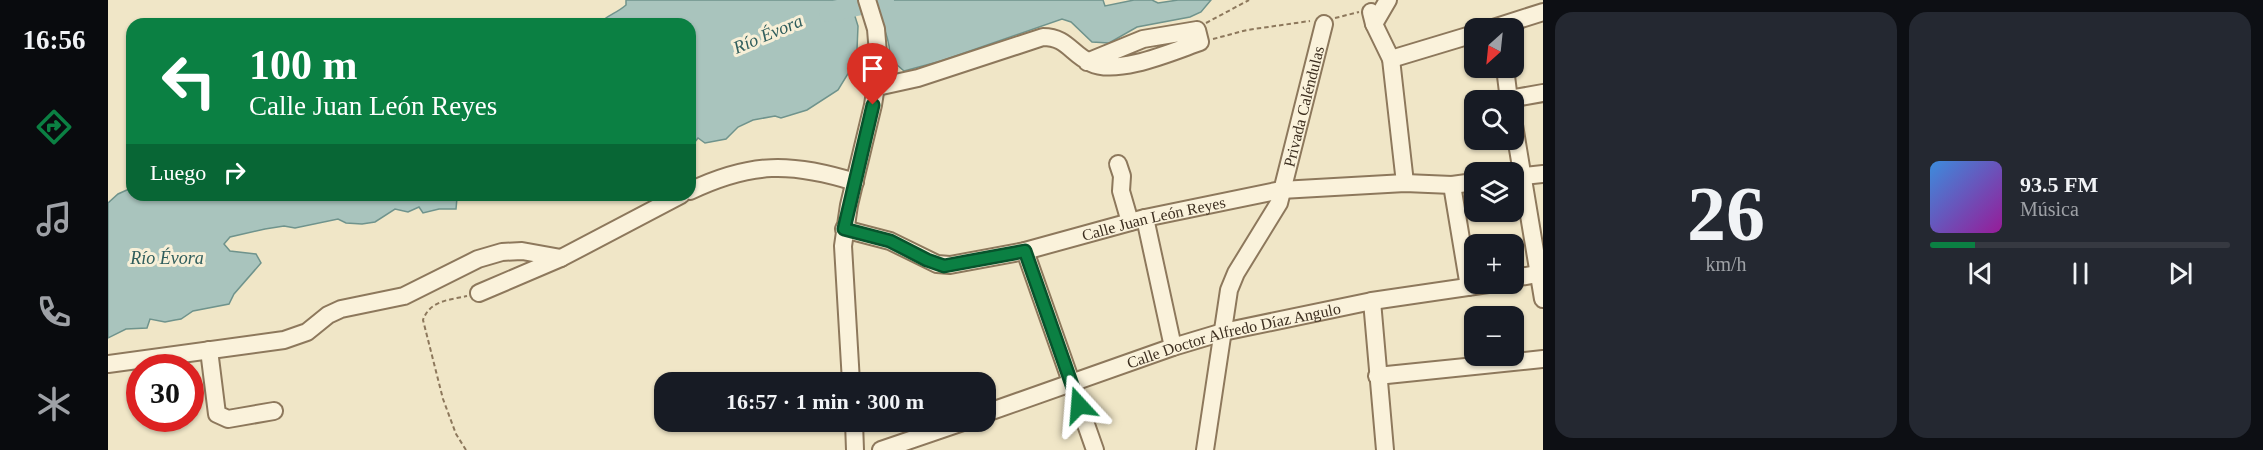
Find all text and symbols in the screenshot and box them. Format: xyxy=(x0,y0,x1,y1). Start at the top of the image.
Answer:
water label: Río Évora xyxy=(729,10,806,58)
north arrow xyxy=(1464,18,1524,78)
map controls xyxy=(1464,18,1524,366)
text: 16:56 xyxy=(23,25,86,55)
icon: left xyxy=(150,42,228,120)
text: 100 m xyxy=(249,42,358,88)
pin xyxy=(847,43,898,105)
street label: Privada Caléndulas xyxy=(1280,44,1327,169)
icon: arrive xyxy=(856,52,889,85)
button: search xyxy=(1464,90,1524,150)
text: Calle Juan León Reyes xyxy=(249,91,497,121)
icon: directions xyxy=(33,106,75,148)
icon: right xyxy=(218,156,251,189)
text: Luego xyxy=(150,160,206,185)
button: layers xyxy=(1464,162,1524,222)
text: 26 xyxy=(1687,170,1765,257)
text: 93.5 FM xyxy=(2020,172,2098,197)
street label: Calle Juan León Reyes xyxy=(1080,193,1227,243)
icon: music xyxy=(33,198,75,240)
text: Música xyxy=(2020,198,2079,220)
button: + xyxy=(1464,234,1524,294)
water label: Río Évora xyxy=(129,247,204,268)
text: km/h xyxy=(1705,253,1747,275)
icon: previous xyxy=(1964,257,1997,290)
icon: pause xyxy=(2064,257,2097,290)
icon: next xyxy=(2164,257,2197,290)
icon: phone xyxy=(33,291,75,333)
street label: Calle Doctor Alfredo Díaz Angulo xyxy=(1124,299,1342,371)
button: − xyxy=(1464,306,1524,366)
speed limit sign: 30 xyxy=(126,354,204,432)
position arrow xyxy=(1047,373,1111,437)
icon: climate xyxy=(33,383,75,425)
text: 16:57 · 1 min · 300 m xyxy=(726,389,924,414)

